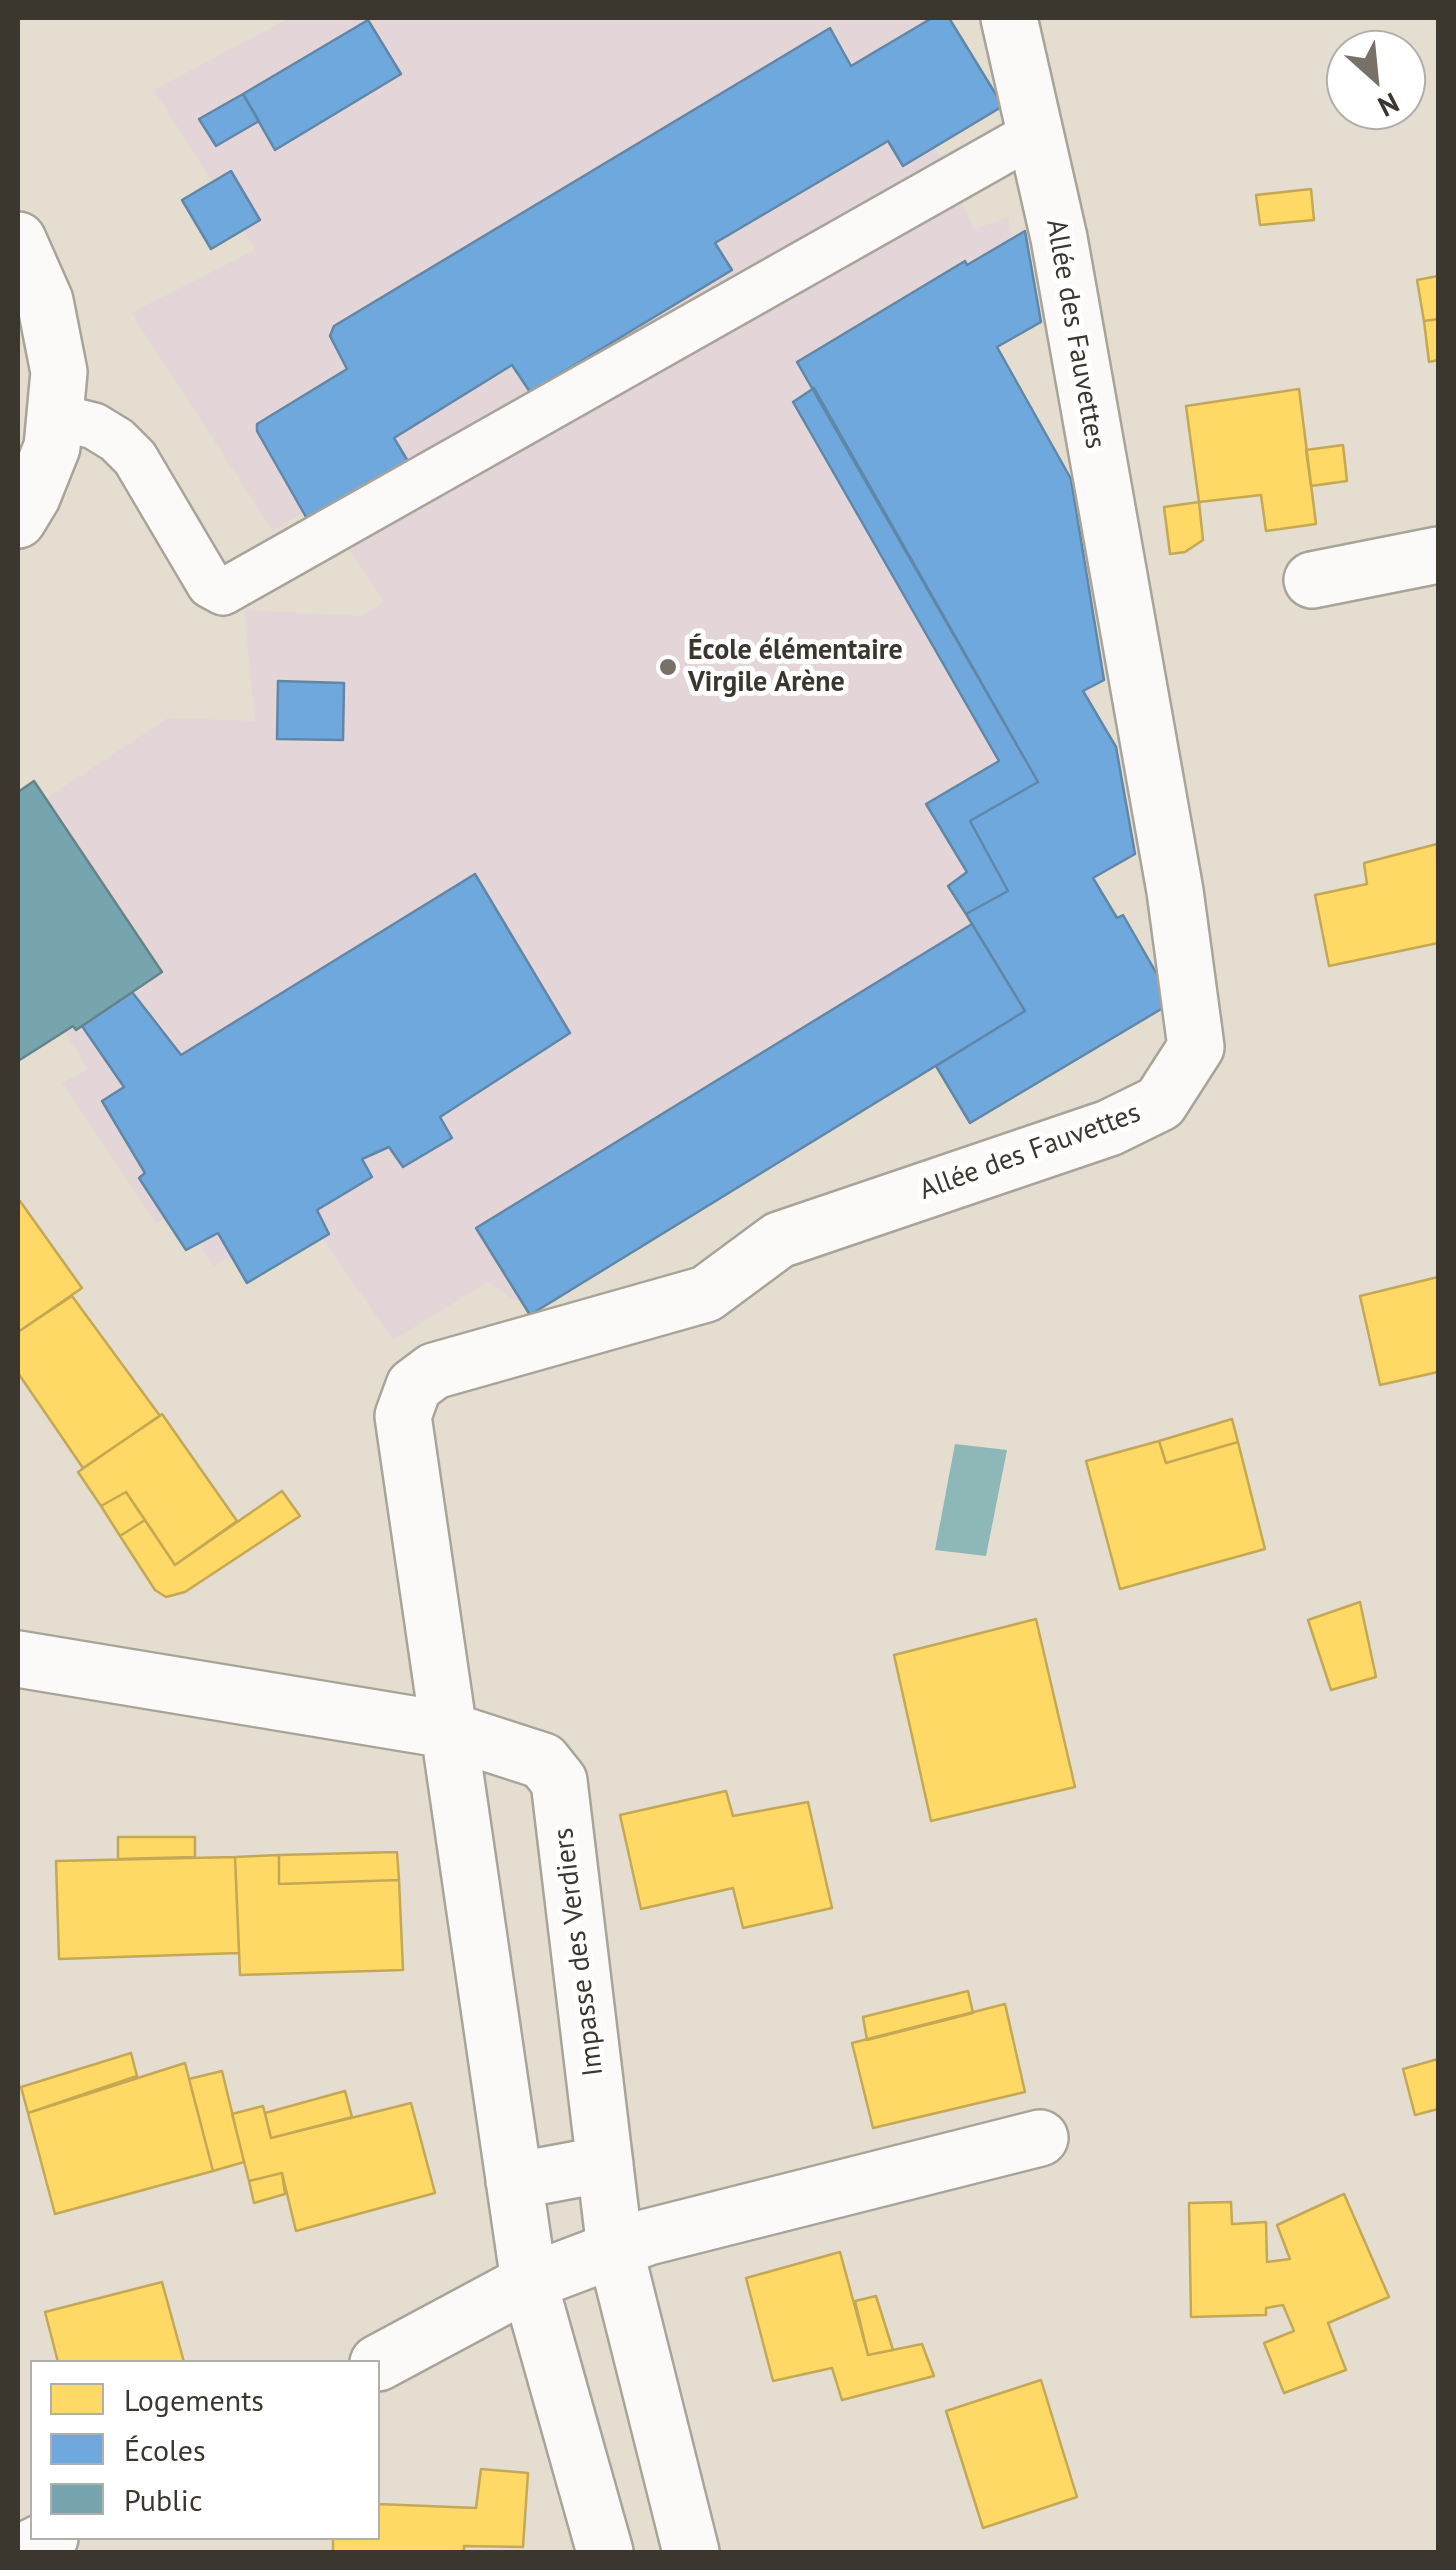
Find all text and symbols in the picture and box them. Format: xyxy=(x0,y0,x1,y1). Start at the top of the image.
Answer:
north arrow xyxy=(1326,30,1426,130)
text: N xyxy=(1372,85,1406,126)
street label: Allée des Fauvettes xyxy=(1038,217,1112,451)
place label: École élémentaire Virgile Arène xyxy=(688,634,903,700)
marker: École élémentaire Virgile Arène xyxy=(657,656,679,678)
street label: Allée des Fauvettes xyxy=(915,1096,1145,1208)
street label: Impasse des Verdiers xyxy=(547,1826,611,2078)
legend xyxy=(30,2360,380,2540)
text: Logements xyxy=(124,2380,264,2419)
text: Écoles xyxy=(124,2430,206,2469)
text: Public xyxy=(124,2480,202,2519)

